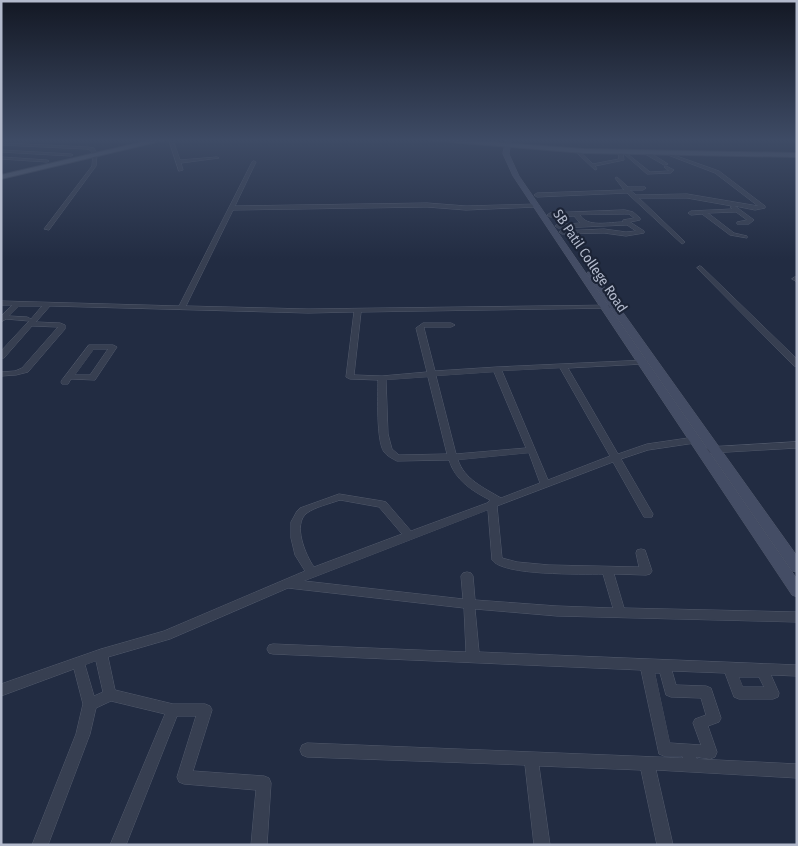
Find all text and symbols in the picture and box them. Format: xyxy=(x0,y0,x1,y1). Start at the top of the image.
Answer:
street label: SB Patil College Road xyxy=(549,206,631,316)

